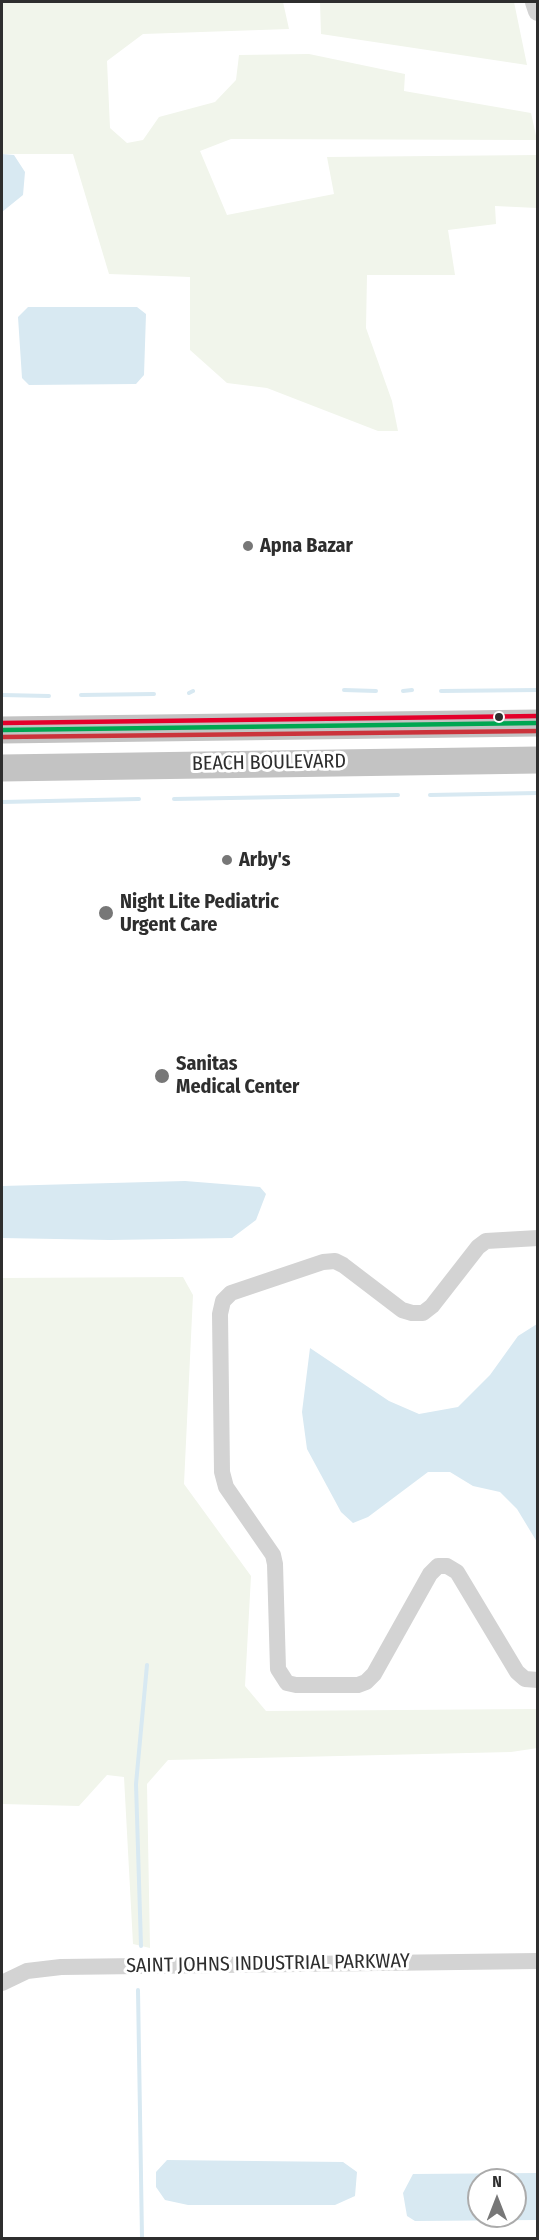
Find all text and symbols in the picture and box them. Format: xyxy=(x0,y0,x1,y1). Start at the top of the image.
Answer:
place label: Apna Bazar xyxy=(260,534,353,558)
marker: Apna Bazar xyxy=(241,539,255,553)
unlabelled marker xyxy=(493,711,505,723)
street label: BEACH BOULEVARD xyxy=(192,750,346,776)
place label: Arby's xyxy=(239,848,290,872)
marker: Arby's xyxy=(220,853,234,867)
place label: Night Lite Pediatric Urgent Care xyxy=(120,890,279,937)
marker: Night Lite Pediatric Urgent Care xyxy=(97,904,115,922)
place label: Sanitas Medical Center xyxy=(176,1052,299,1099)
marker: Sanitas Medical Center xyxy=(153,1067,171,1085)
street label: SAINT JOHNS INDUSTRIAL PARKWAY xyxy=(126,1950,410,1978)
north arrow xyxy=(467,2168,527,2228)
text: N xyxy=(492,2172,502,2191)

